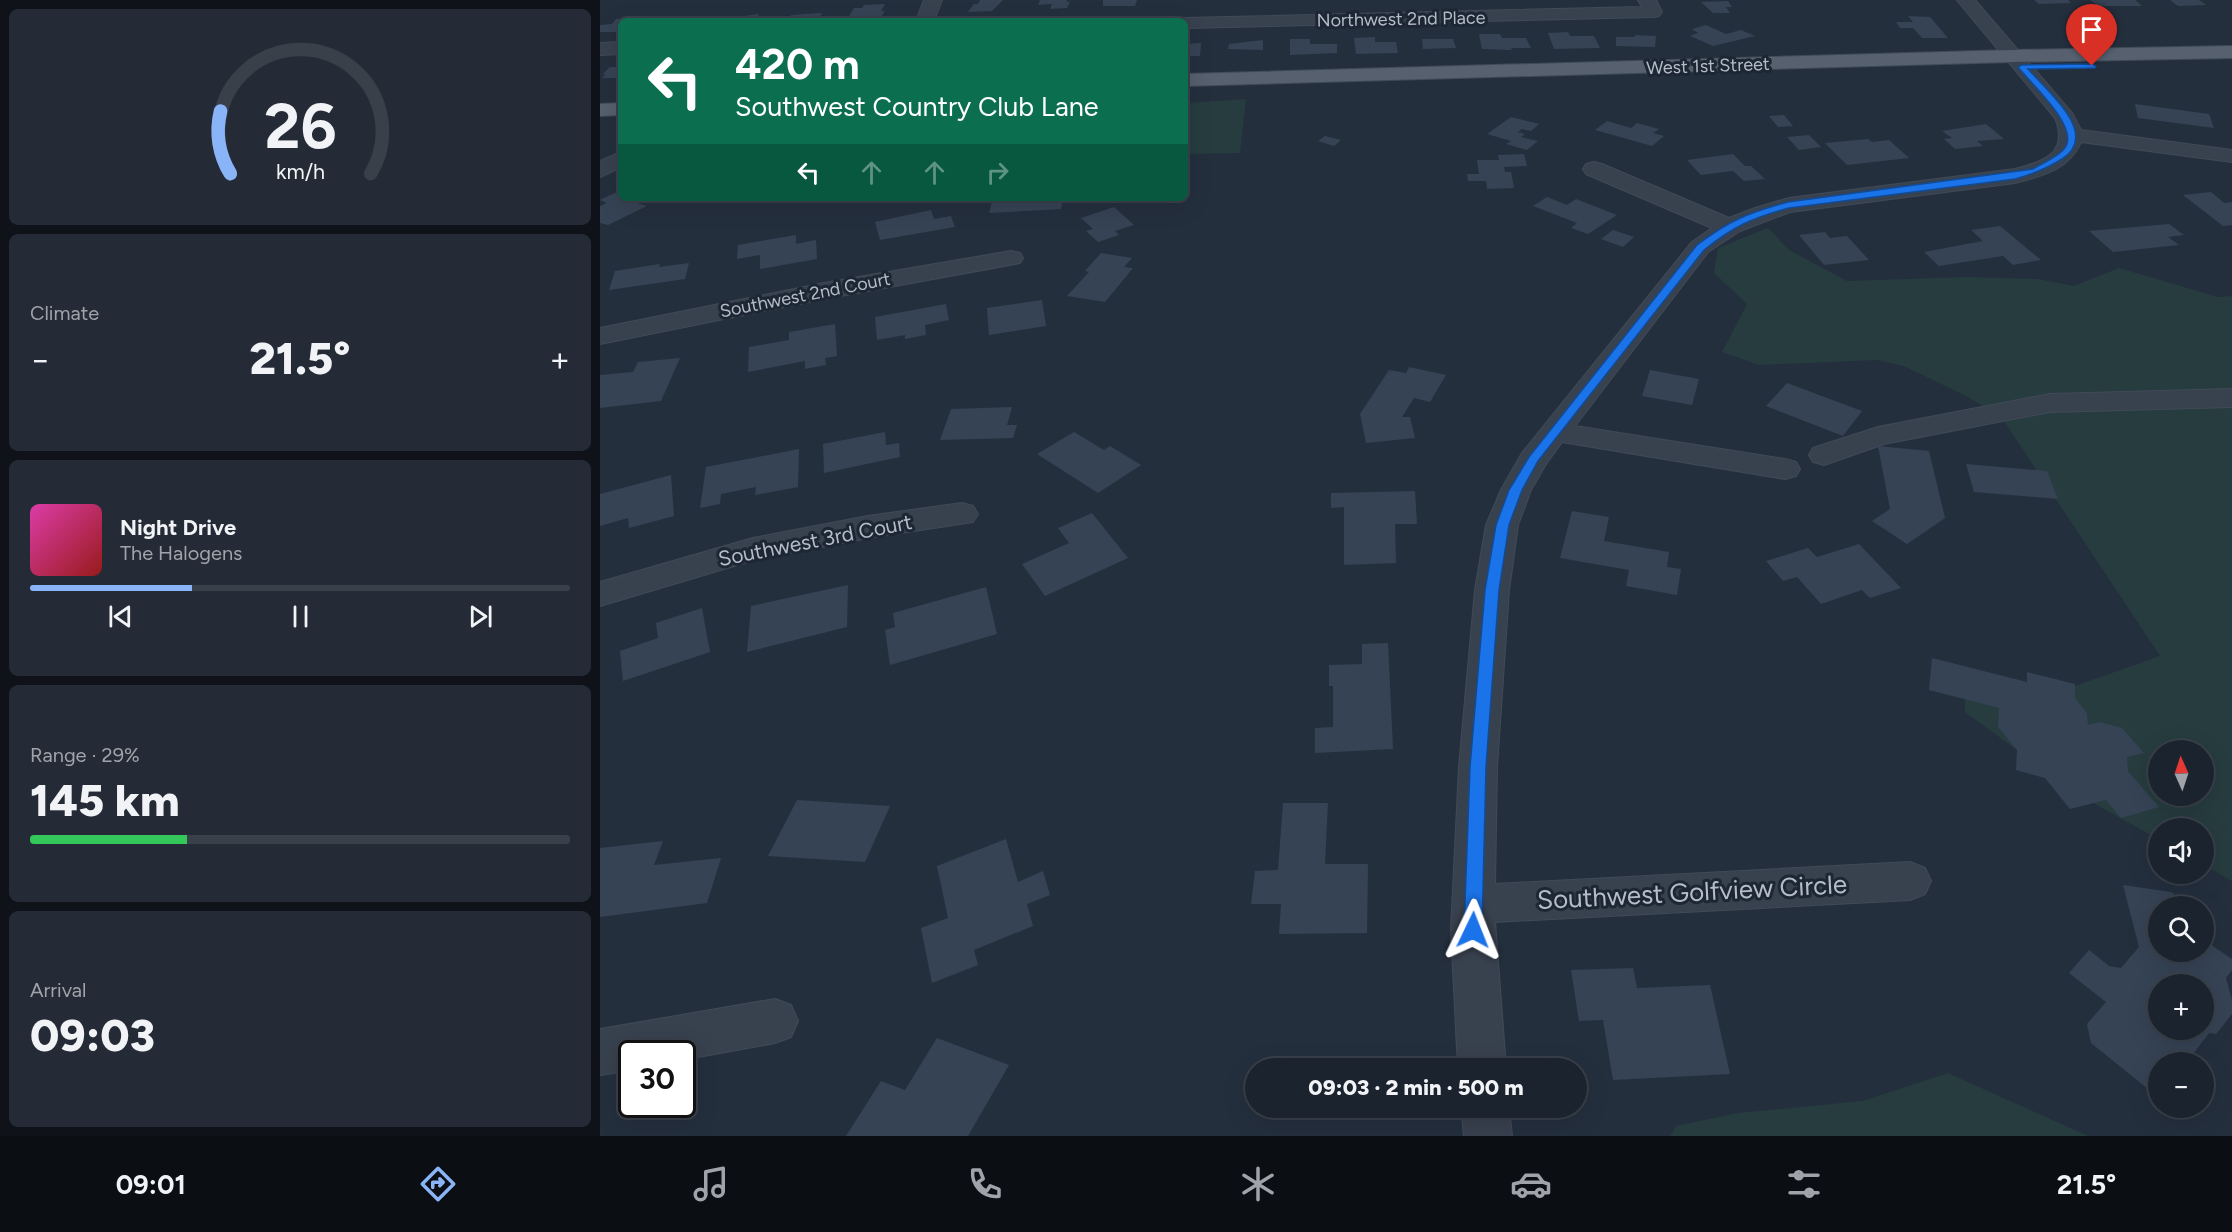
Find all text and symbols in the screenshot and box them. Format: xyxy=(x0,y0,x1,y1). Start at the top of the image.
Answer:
pin xyxy=(2066,4,2117,66)
street label: Northwest 2nd Place xyxy=(1316,7,1486,31)
icon: arrive xyxy=(2075,13,2108,46)
text: 420 m xyxy=(735,39,860,90)
icon: left xyxy=(636,42,714,120)
street label: West 1st Street xyxy=(1646,53,1770,79)
text: 26 xyxy=(264,89,336,164)
text: Southwest Country Club Lane xyxy=(735,90,1098,123)
icon: left xyxy=(792,156,825,189)
icon: ahead xyxy=(855,156,888,189)
icon: ahead xyxy=(918,156,951,189)
icon: right xyxy=(981,156,1014,189)
text: km/h xyxy=(276,160,324,185)
street label: Southwest 2nd Court xyxy=(718,268,892,322)
text: Climate xyxy=(30,301,99,325)
text: 21.5° xyxy=(249,331,351,385)
text: − xyxy=(30,340,51,379)
text: + xyxy=(549,340,570,379)
street label: Southwest 3rd Court xyxy=(716,509,914,571)
text: Night Drive xyxy=(120,514,236,541)
text: The Halogens xyxy=(120,541,242,565)
icon: previous xyxy=(104,600,137,633)
icon: pause xyxy=(284,600,317,633)
icon: next xyxy=(464,600,497,633)
north arrow xyxy=(2148,740,2214,806)
map controls xyxy=(2148,740,2214,1118)
text: Range · 29% xyxy=(30,743,140,767)
text: 145 km xyxy=(30,773,180,827)
button: sound xyxy=(2148,818,2214,884)
street label: Southwest Golfview Circle xyxy=(1536,868,1848,916)
button: search xyxy=(2148,896,2214,962)
position arrow xyxy=(1441,898,1505,962)
button: + xyxy=(2148,974,2214,1040)
text: Arrival xyxy=(30,978,86,1002)
text: 09:03 xyxy=(30,1008,155,1062)
speed limit sign: 30 xyxy=(618,1040,696,1118)
button: − xyxy=(2148,1052,2214,1118)
text: 09:03 · 2 min · 500 m xyxy=(1308,1074,1524,1101)
icon: directions xyxy=(417,1163,459,1205)
icon: music xyxy=(690,1163,732,1205)
icon: phone xyxy=(964,1163,1006,1205)
icon: climate xyxy=(1237,1163,1279,1205)
icon: car xyxy=(1510,1163,1552,1205)
icon: filters xyxy=(1783,1163,1825,1205)
text: 09:01 xyxy=(116,1168,186,1201)
text: 21.5° xyxy=(2057,1168,2116,1201)

